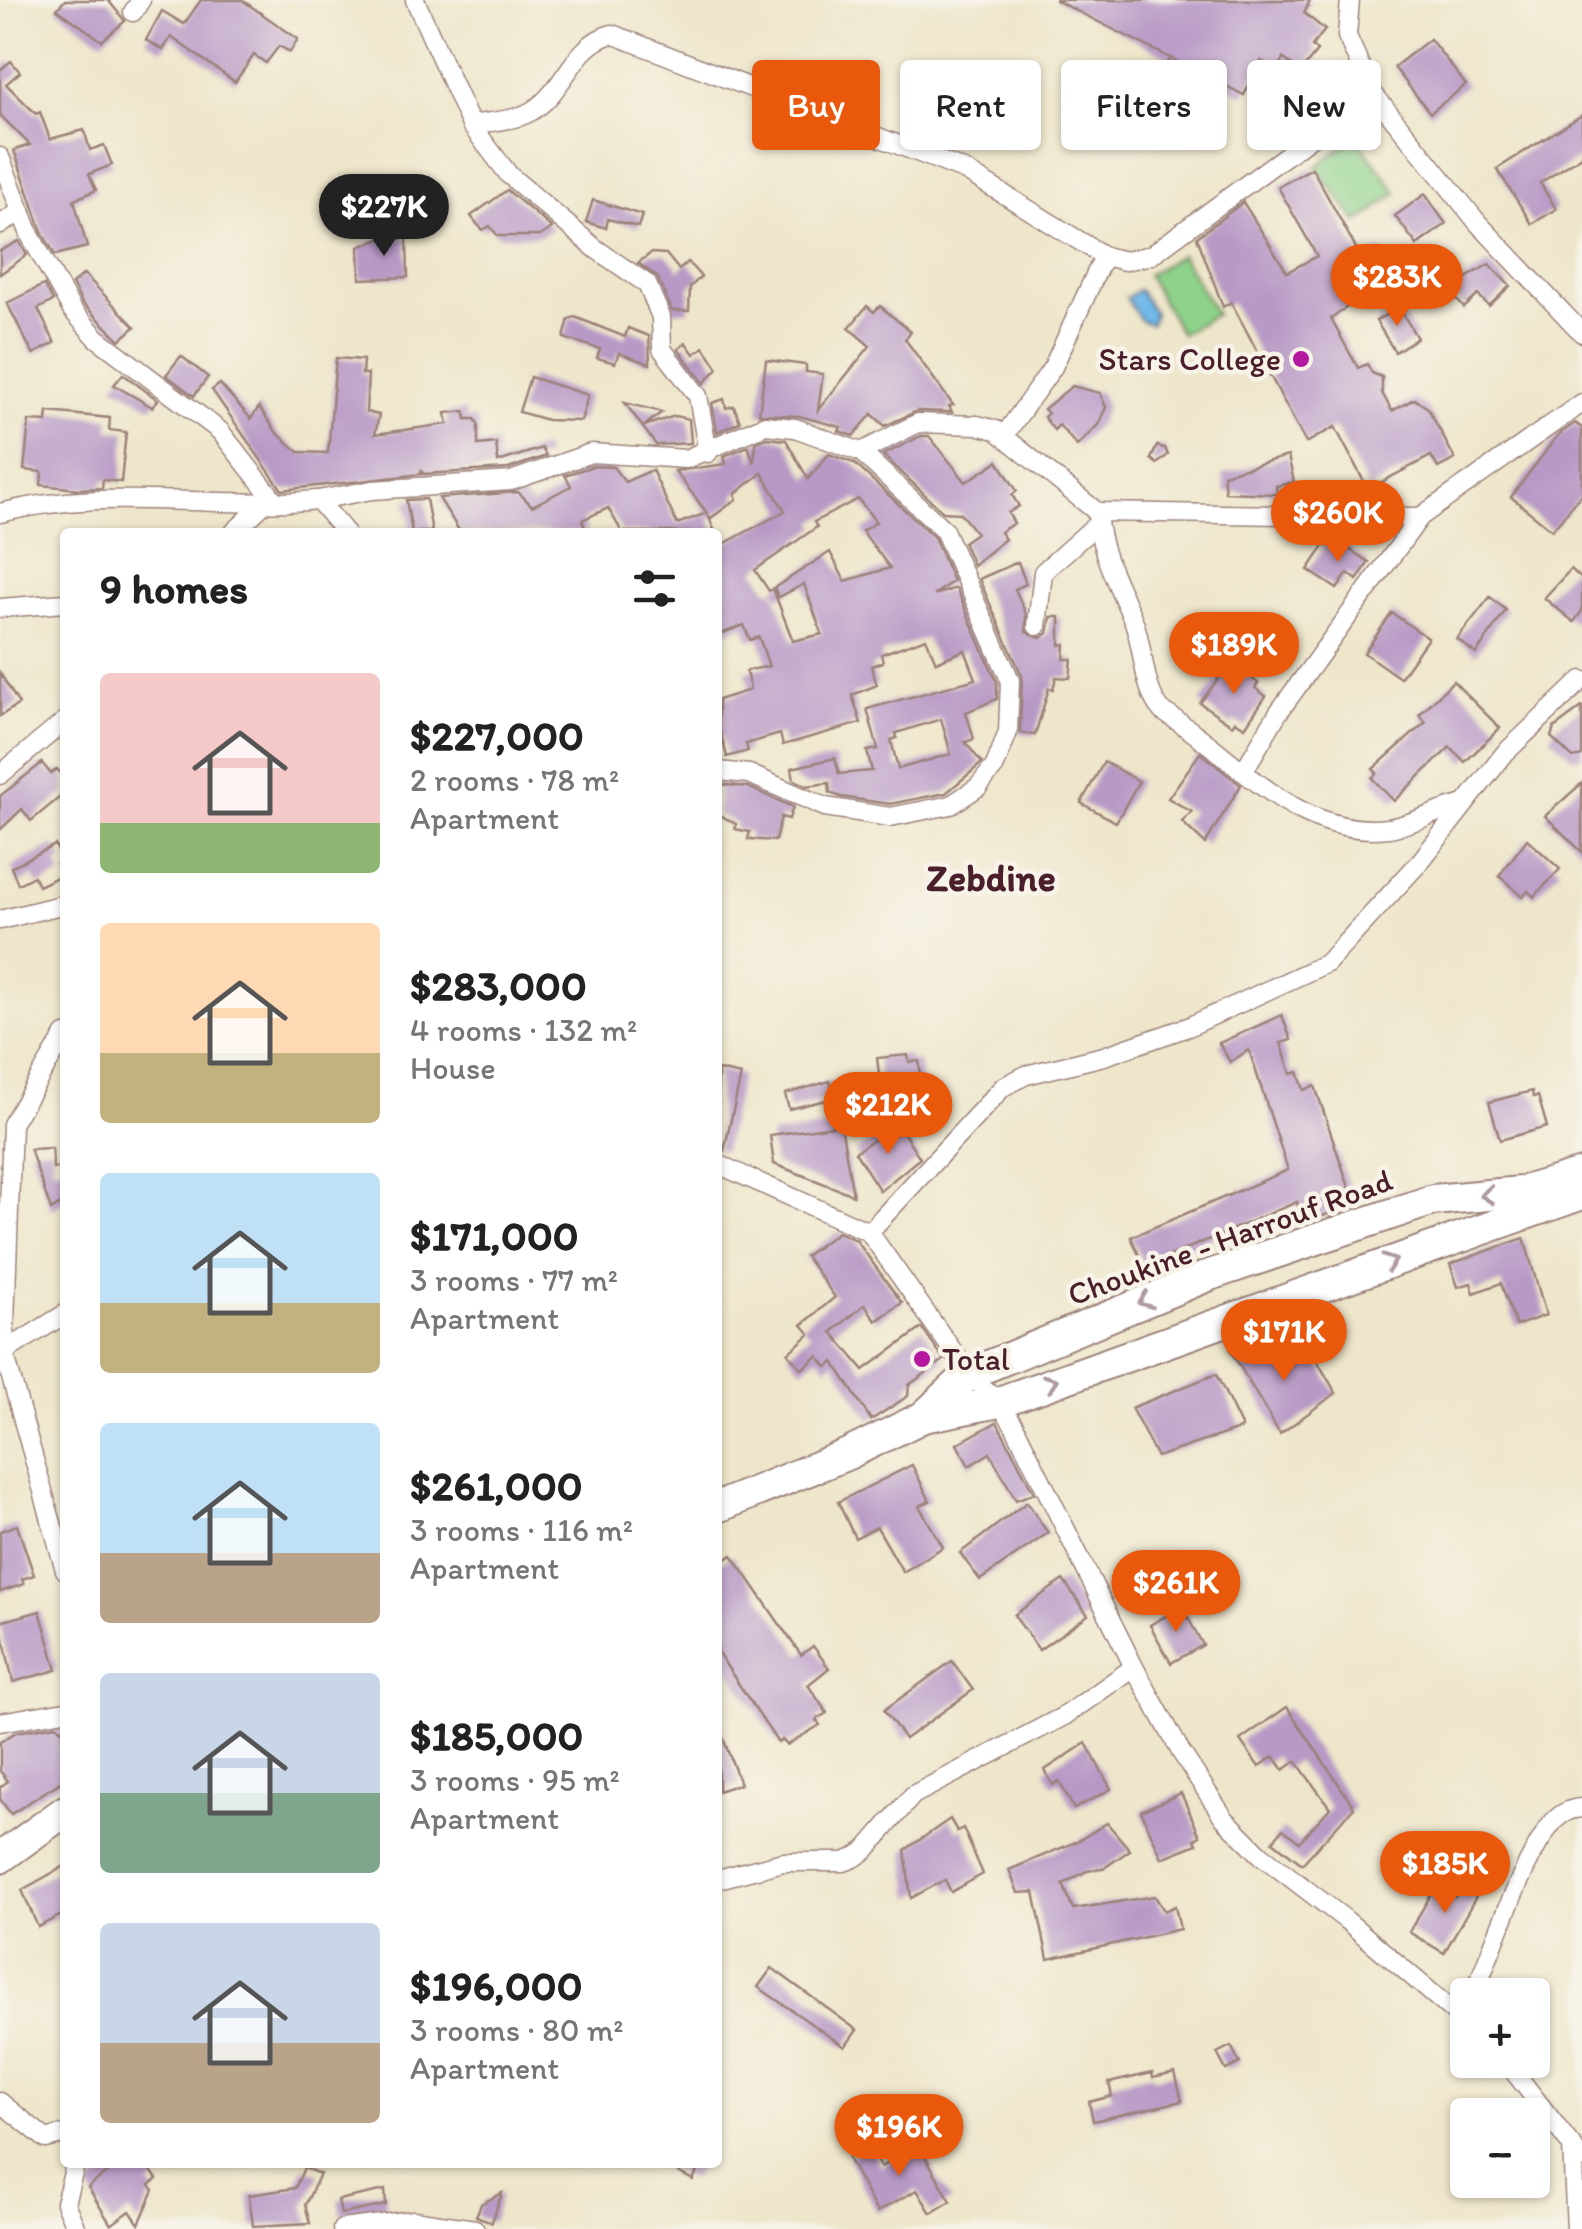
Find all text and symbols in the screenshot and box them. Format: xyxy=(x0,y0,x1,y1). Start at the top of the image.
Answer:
chip: Buy xyxy=(752,60,880,150)
chip: Rent xyxy=(900,60,1041,150)
chip: Filters xyxy=(1061,60,1227,150)
chip: New xyxy=(1247,60,1381,150)
pin: $227K xyxy=(314,174,454,259)
text: $227K xyxy=(341,187,427,225)
pin: $283K xyxy=(1327,244,1467,329)
text: $283K xyxy=(1353,257,1441,295)
place label: Stars College xyxy=(1099,340,1281,378)
marker: Stars College xyxy=(1290,348,1312,370)
pin: $260K xyxy=(1268,480,1408,565)
text: $260K xyxy=(1293,493,1383,531)
icon: filters xyxy=(627,561,682,616)
text: 9 homes xyxy=(100,563,248,614)
pin: $189K xyxy=(1164,612,1304,697)
text: $189K xyxy=(1191,625,1277,663)
text: $227,000 xyxy=(410,710,584,761)
icon: home xyxy=(180,713,300,833)
text: 2 rooms · 78 m² xyxy=(410,761,619,799)
text: Apartment xyxy=(410,799,559,837)
district label: Zebdine xyxy=(926,855,1056,901)
text: $283,000 xyxy=(410,960,587,1011)
icon: home xyxy=(180,963,300,1083)
text: 4 rooms · 132 m² xyxy=(410,1011,637,1049)
text: House xyxy=(410,1049,496,1087)
pin: $212K xyxy=(818,1072,958,1157)
text: $212K xyxy=(845,1085,931,1123)
street label: Choukine - Harrouf Road xyxy=(1063,1160,1398,1313)
one-way arrow xyxy=(1479,1184,1495,1206)
text: $171,000 xyxy=(410,1210,579,1261)
icon: home xyxy=(180,1213,300,1333)
one-way arrow xyxy=(1380,1253,1397,1273)
text: 3 rooms · 77 m² xyxy=(410,1261,618,1299)
one-way arrow xyxy=(1137,1290,1155,1310)
text: Apartment xyxy=(410,1299,559,1337)
pin: $171K xyxy=(1214,1299,1354,1384)
text: $171K xyxy=(1243,1312,1325,1350)
place label: Total xyxy=(942,1340,1010,1378)
marker: Total xyxy=(911,1348,933,1370)
one-way arrow xyxy=(1041,1373,1058,1394)
text: $261,000 xyxy=(410,1460,583,1511)
icon: home xyxy=(180,1463,300,1583)
text: 3 rooms · 116 m² xyxy=(410,1511,633,1549)
text: Apartment xyxy=(410,1549,559,1587)
pin: $261K xyxy=(1106,1550,1246,1635)
text: $261K xyxy=(1133,1563,1219,1601)
text: $185,000 xyxy=(410,1710,583,1761)
icon: home xyxy=(180,1713,300,1833)
text: 3 rooms · 95 m² xyxy=(410,1761,620,1799)
text: Apartment xyxy=(410,1799,559,1837)
pin: $185K xyxy=(1375,1831,1515,1916)
text: $185K xyxy=(1402,1844,1488,1882)
text: $196,000 xyxy=(410,1960,583,2011)
icon: home xyxy=(180,1963,300,2083)
map controls xyxy=(1450,1978,1550,2198)
button: + xyxy=(1450,1978,1550,2078)
text: 3 rooms · 80 m² xyxy=(410,2011,624,2049)
text: Apartment xyxy=(410,2049,559,2087)
pin: $196K xyxy=(829,2094,969,2179)
button: − xyxy=(1450,2098,1550,2198)
text: $196K xyxy=(856,2107,942,2145)

